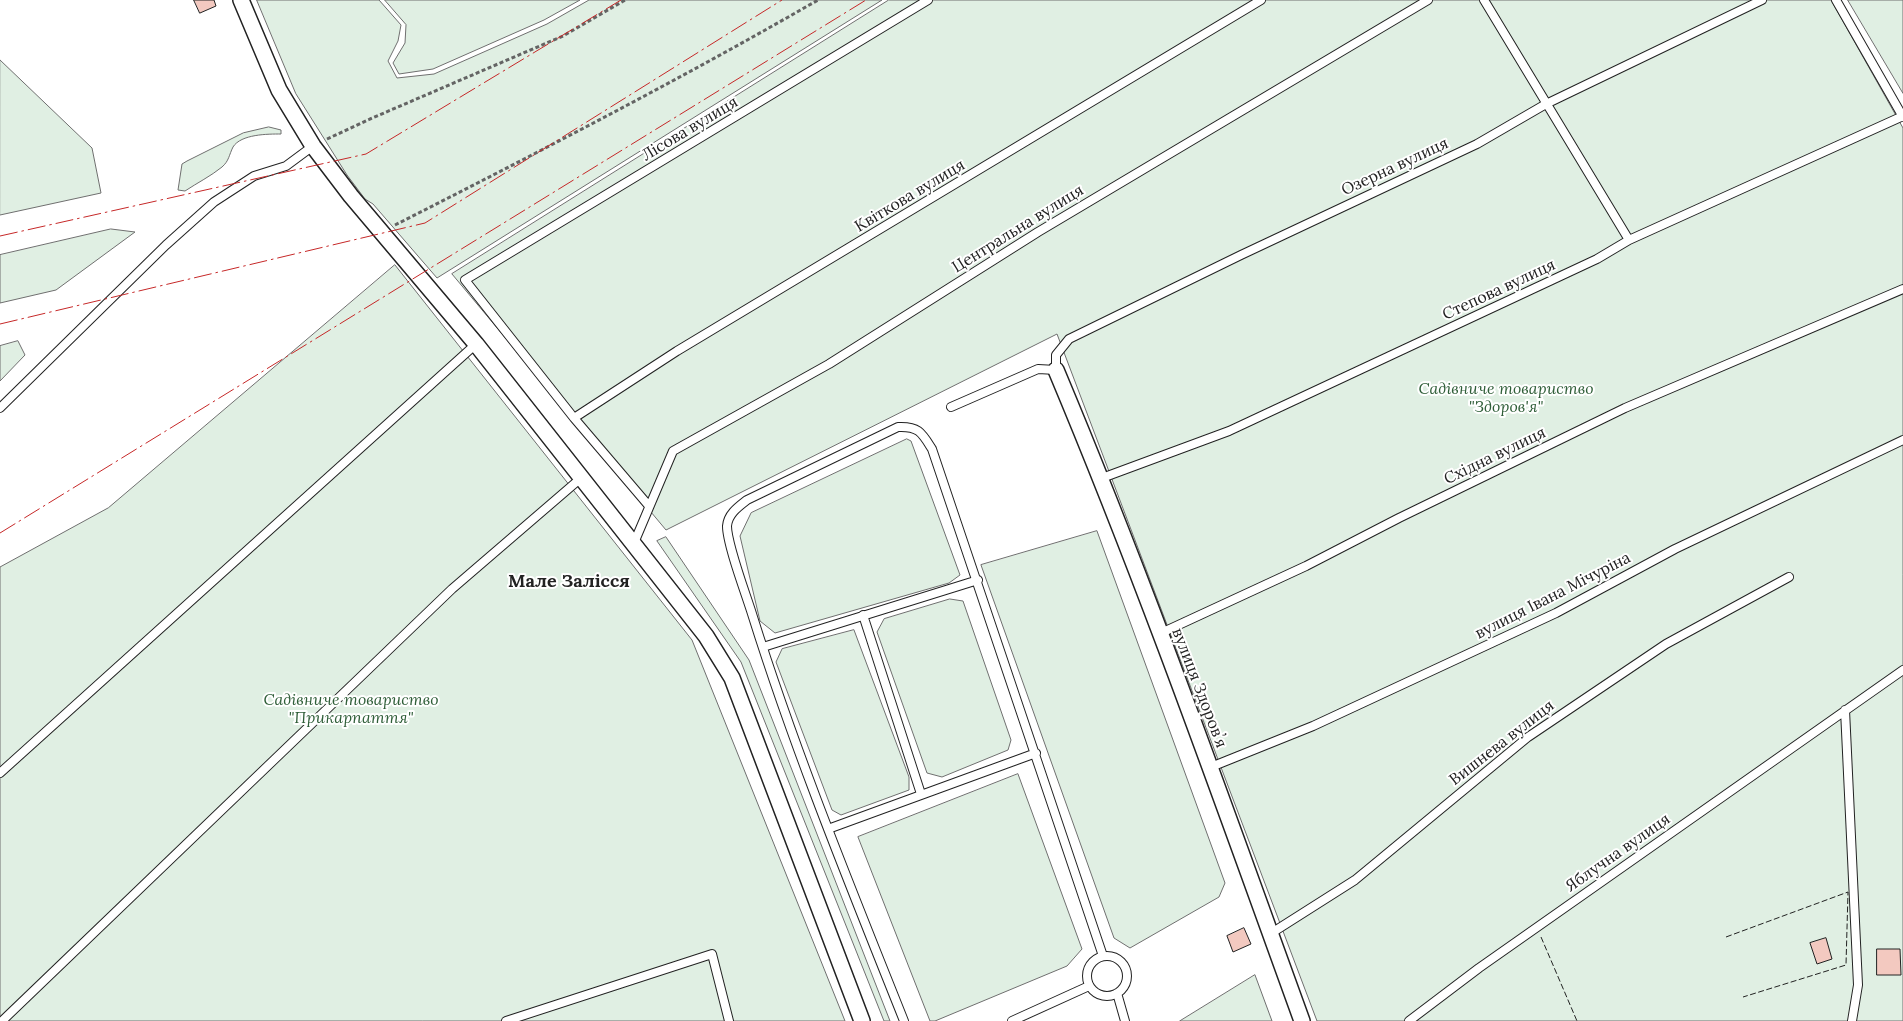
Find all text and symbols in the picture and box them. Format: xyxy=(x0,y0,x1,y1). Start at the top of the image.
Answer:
street label: Лісова вулиця xyxy=(638,93,742,165)
street label: Озерна вулиця xyxy=(1339,134,1451,200)
street label: Квіткова вулиця xyxy=(851,156,969,236)
street label: Центральна вулиця xyxy=(949,181,1087,277)
street label: Степова вулиця xyxy=(1439,255,1559,325)
park label: Садівниче товариство "Здоров'я" xyxy=(1418,379,1594,417)
street label: Східна вулиця xyxy=(1441,423,1549,489)
street label: вулиця Івана Мічуріна xyxy=(1472,548,1634,644)
district label: Мале Залісся xyxy=(508,571,630,593)
street label: вулиця Здоровʼя xyxy=(1167,625,1231,751)
park label: Садівниче товариство "Прикарпаття" xyxy=(263,690,439,728)
street label: Вишнева вулиця xyxy=(1446,696,1558,790)
street label: Яблучна вулиця xyxy=(1562,810,1674,896)

